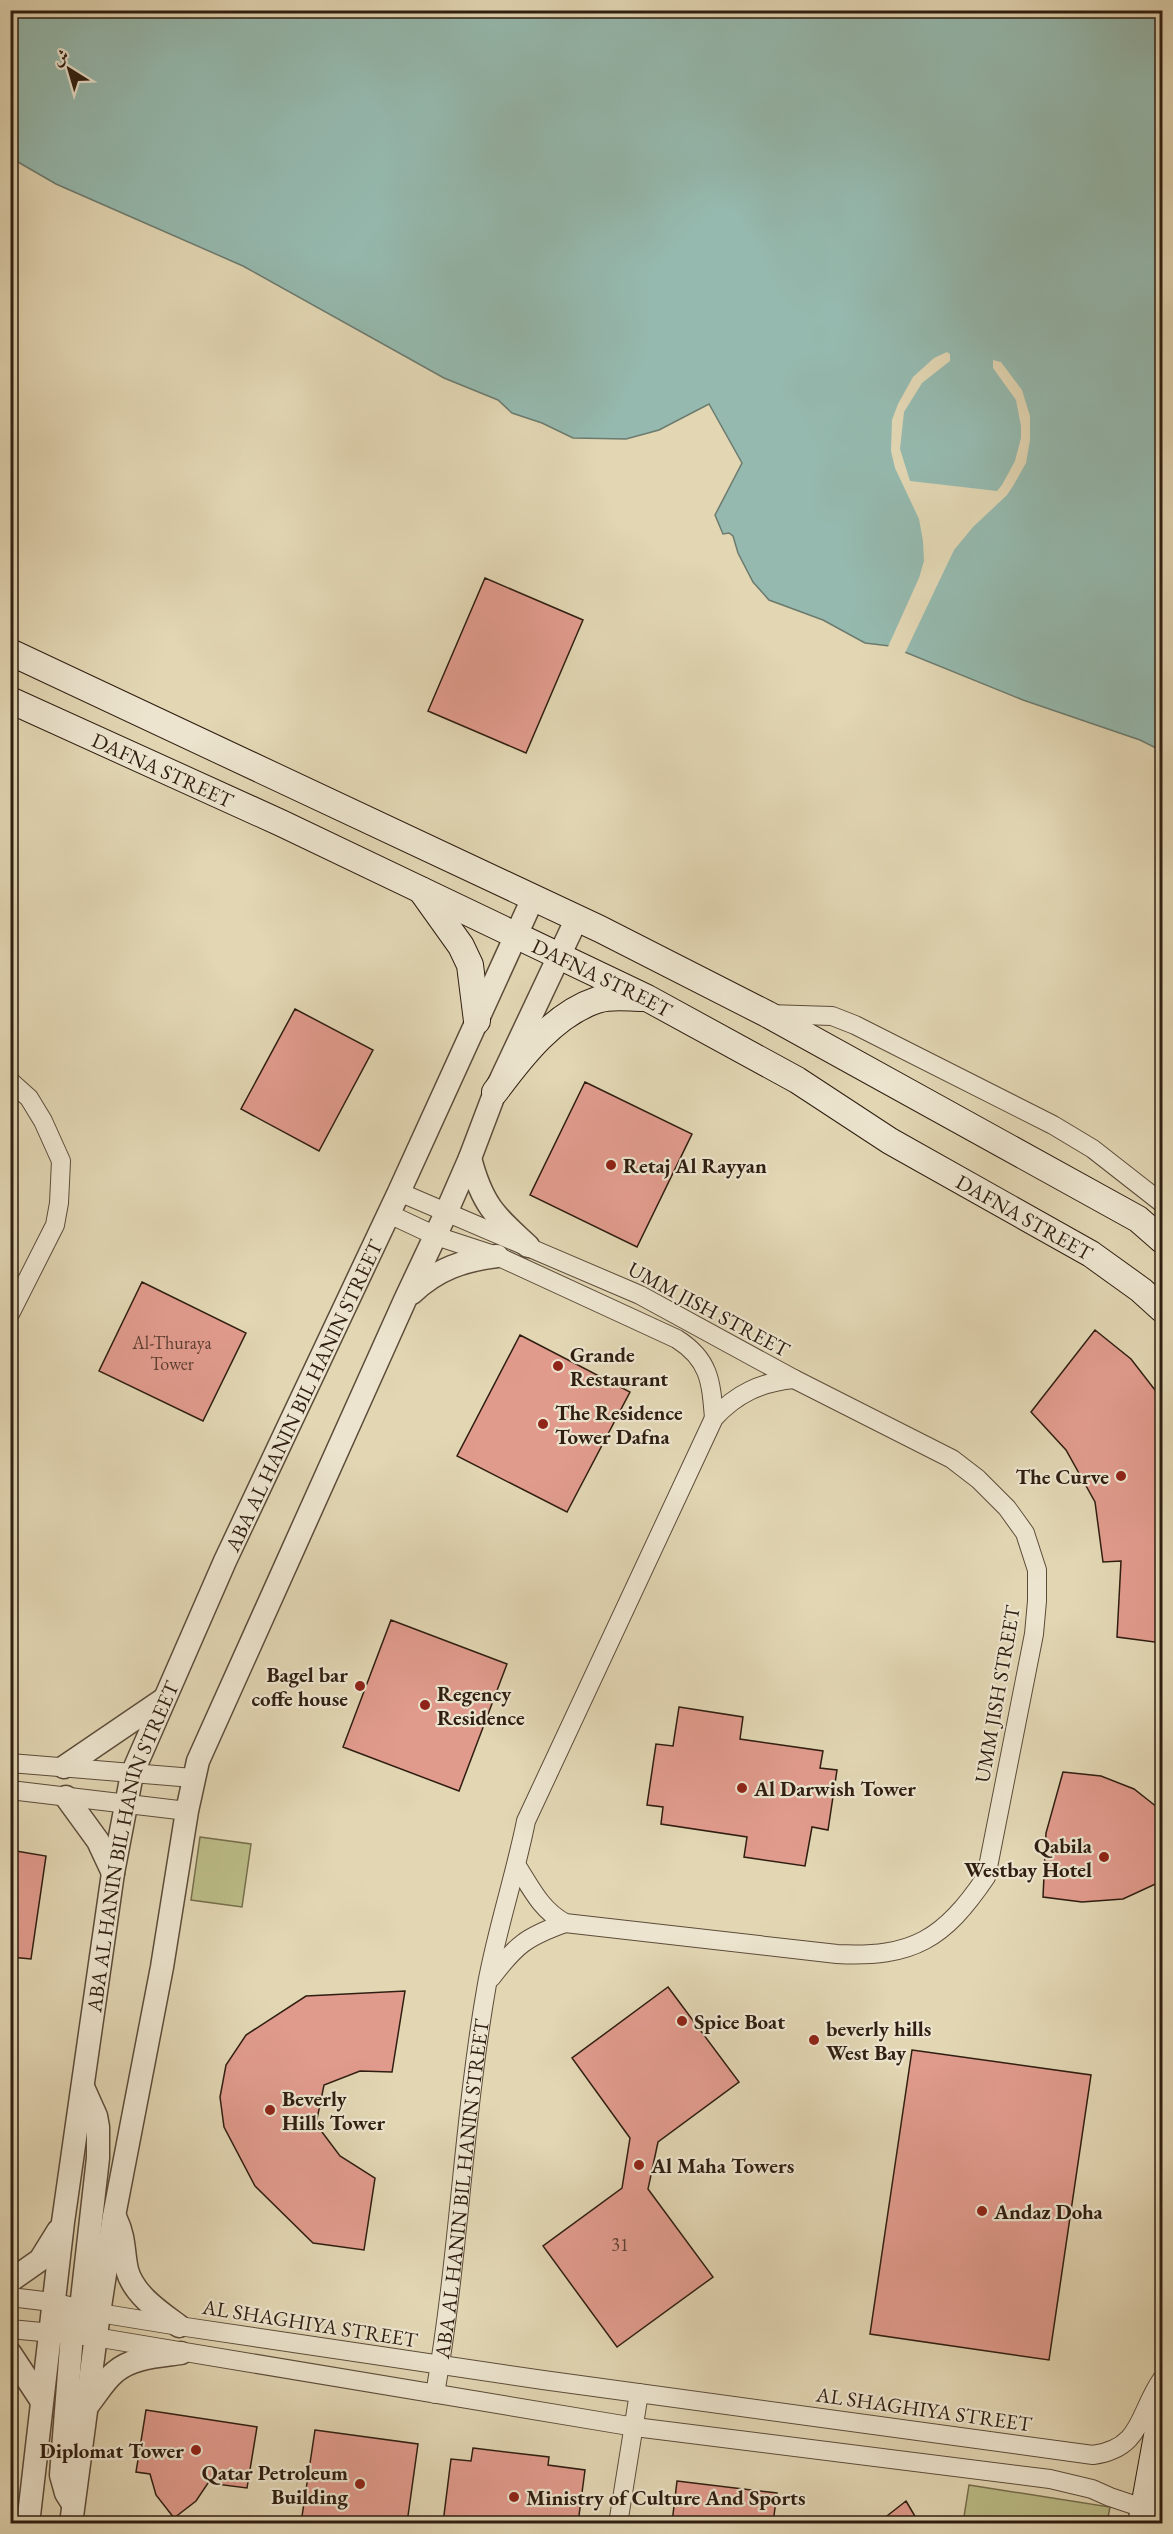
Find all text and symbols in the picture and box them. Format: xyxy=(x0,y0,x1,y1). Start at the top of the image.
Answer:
north arrow xyxy=(39,39,99,99)
text: ش xyxy=(48,44,73,71)
street label: DAFNA STREET xyxy=(88,726,239,814)
street label: DAFNA STREET xyxy=(528,932,678,1023)
place label: Retaj Al Rayyan xyxy=(623,1152,767,1179)
marker: Retaj Al Rayyan xyxy=(604,1158,618,1172)
street label: DAFNA STREET xyxy=(952,1168,1099,1266)
street label: ABA AL HANIN BIL HANIN STREET xyxy=(218,1234,389,1556)
street label: UMM JISH STREET xyxy=(623,1255,795,1363)
house number: Al-Thuraya Tower xyxy=(131,1331,212,1375)
place label: Grande Restaurant xyxy=(570,1341,668,1392)
marker: Grande Restaurant xyxy=(551,1359,565,1373)
place label: The Residence Tower Dafna xyxy=(555,1399,683,1450)
marker: The Residence Tower Dafna xyxy=(536,1417,550,1431)
place label: The Curve xyxy=(1015,1463,1109,1490)
marker: The Curve xyxy=(1114,1469,1128,1483)
street label: UMM JISH STREET xyxy=(968,1602,1026,1785)
place label: Bagel bar coffe house xyxy=(252,1661,348,1712)
street label: ABA AL HANIN BIL HANIN STREET xyxy=(80,1676,185,2015)
marker: Bagel bar coffe house xyxy=(353,1679,367,1693)
place label: Regency Residence xyxy=(437,1680,525,1731)
marker: Regency Residence xyxy=(418,1698,432,1712)
place label: Al Darwish Tower xyxy=(753,1775,916,1802)
marker: Al Darwish Tower xyxy=(735,1781,749,1795)
place label: Qabila Westbay Hotel xyxy=(964,1832,1093,1883)
marker: Qabila Westbay Hotel xyxy=(1097,1850,1111,1864)
place label: Spice Boat xyxy=(694,2008,785,2035)
marker: Spice Boat xyxy=(675,2014,689,2028)
place label: beverly hills West Bay xyxy=(826,2015,931,2066)
street label: ABA AL HANIN BIL HANIN STREET xyxy=(427,2016,495,2361)
marker: beverly hills West Bay xyxy=(807,2033,821,2047)
place label: Beverly Hills Tower xyxy=(282,2085,386,2136)
marker: Beverly Hills Tower xyxy=(263,2103,277,2117)
place label: Al Maha Towers xyxy=(650,2152,794,2179)
marker: Al Maha Towers xyxy=(632,2158,646,2172)
place label: Andaz Doha xyxy=(993,2198,1104,2225)
marker: Andaz Doha xyxy=(975,2204,989,2218)
house number: 31 xyxy=(611,2233,629,2256)
street label: AL SHAGHIYA STREET xyxy=(199,2292,420,2353)
street label: AL SHAGHIYA STREET xyxy=(813,2380,1034,2438)
place label: Diplomat Tower xyxy=(40,2437,184,2464)
marker: Diplomat Tower xyxy=(189,2443,203,2457)
place label: Qatar Petroleum Building xyxy=(202,2459,348,2510)
marker: Qatar Petroleum Building xyxy=(353,2477,367,2491)
place label: Ministry of Culture And Sports xyxy=(526,2484,806,2511)
marker: Ministry of Culture And Sports xyxy=(507,2490,521,2504)

